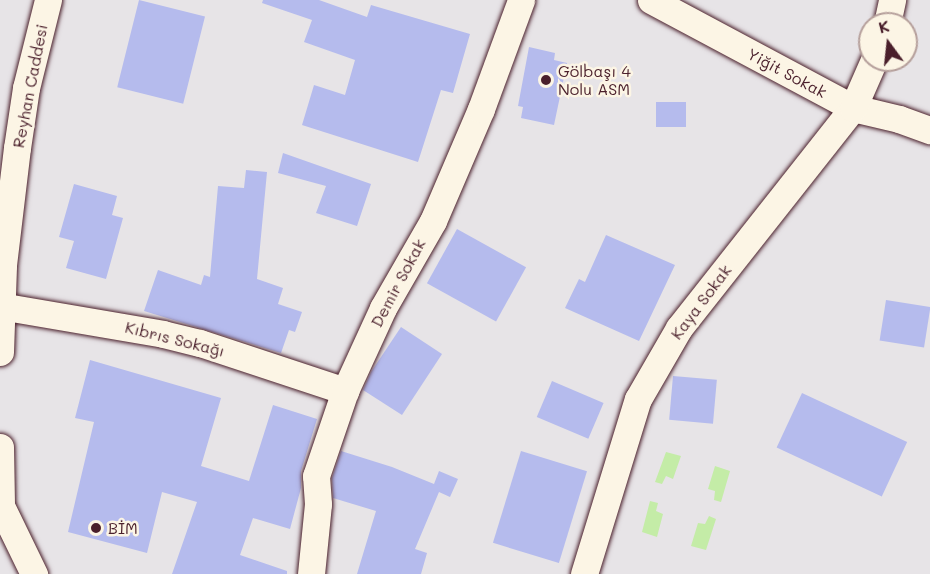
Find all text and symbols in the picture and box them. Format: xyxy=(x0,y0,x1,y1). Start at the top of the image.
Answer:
north arrow xyxy=(858,12,918,72)
text: K xyxy=(876,15,892,38)
street label: Reyhan Caddesi xyxy=(9,22,51,150)
street label: Yiğit Sokak xyxy=(744,44,830,102)
place label: Gölbaşı 4 Nolu ASM xyxy=(558,61,631,99)
marker: Gölbaşı 4 Nolu ASM xyxy=(539,73,553,87)
street label: Demir Sokak xyxy=(367,236,429,330)
street label: Kaya Sokak xyxy=(667,261,735,343)
street label: Kıbrıs Sokağı xyxy=(123,317,227,361)
place label: BİM xyxy=(108,518,138,538)
marker: BİM xyxy=(89,521,103,535)

